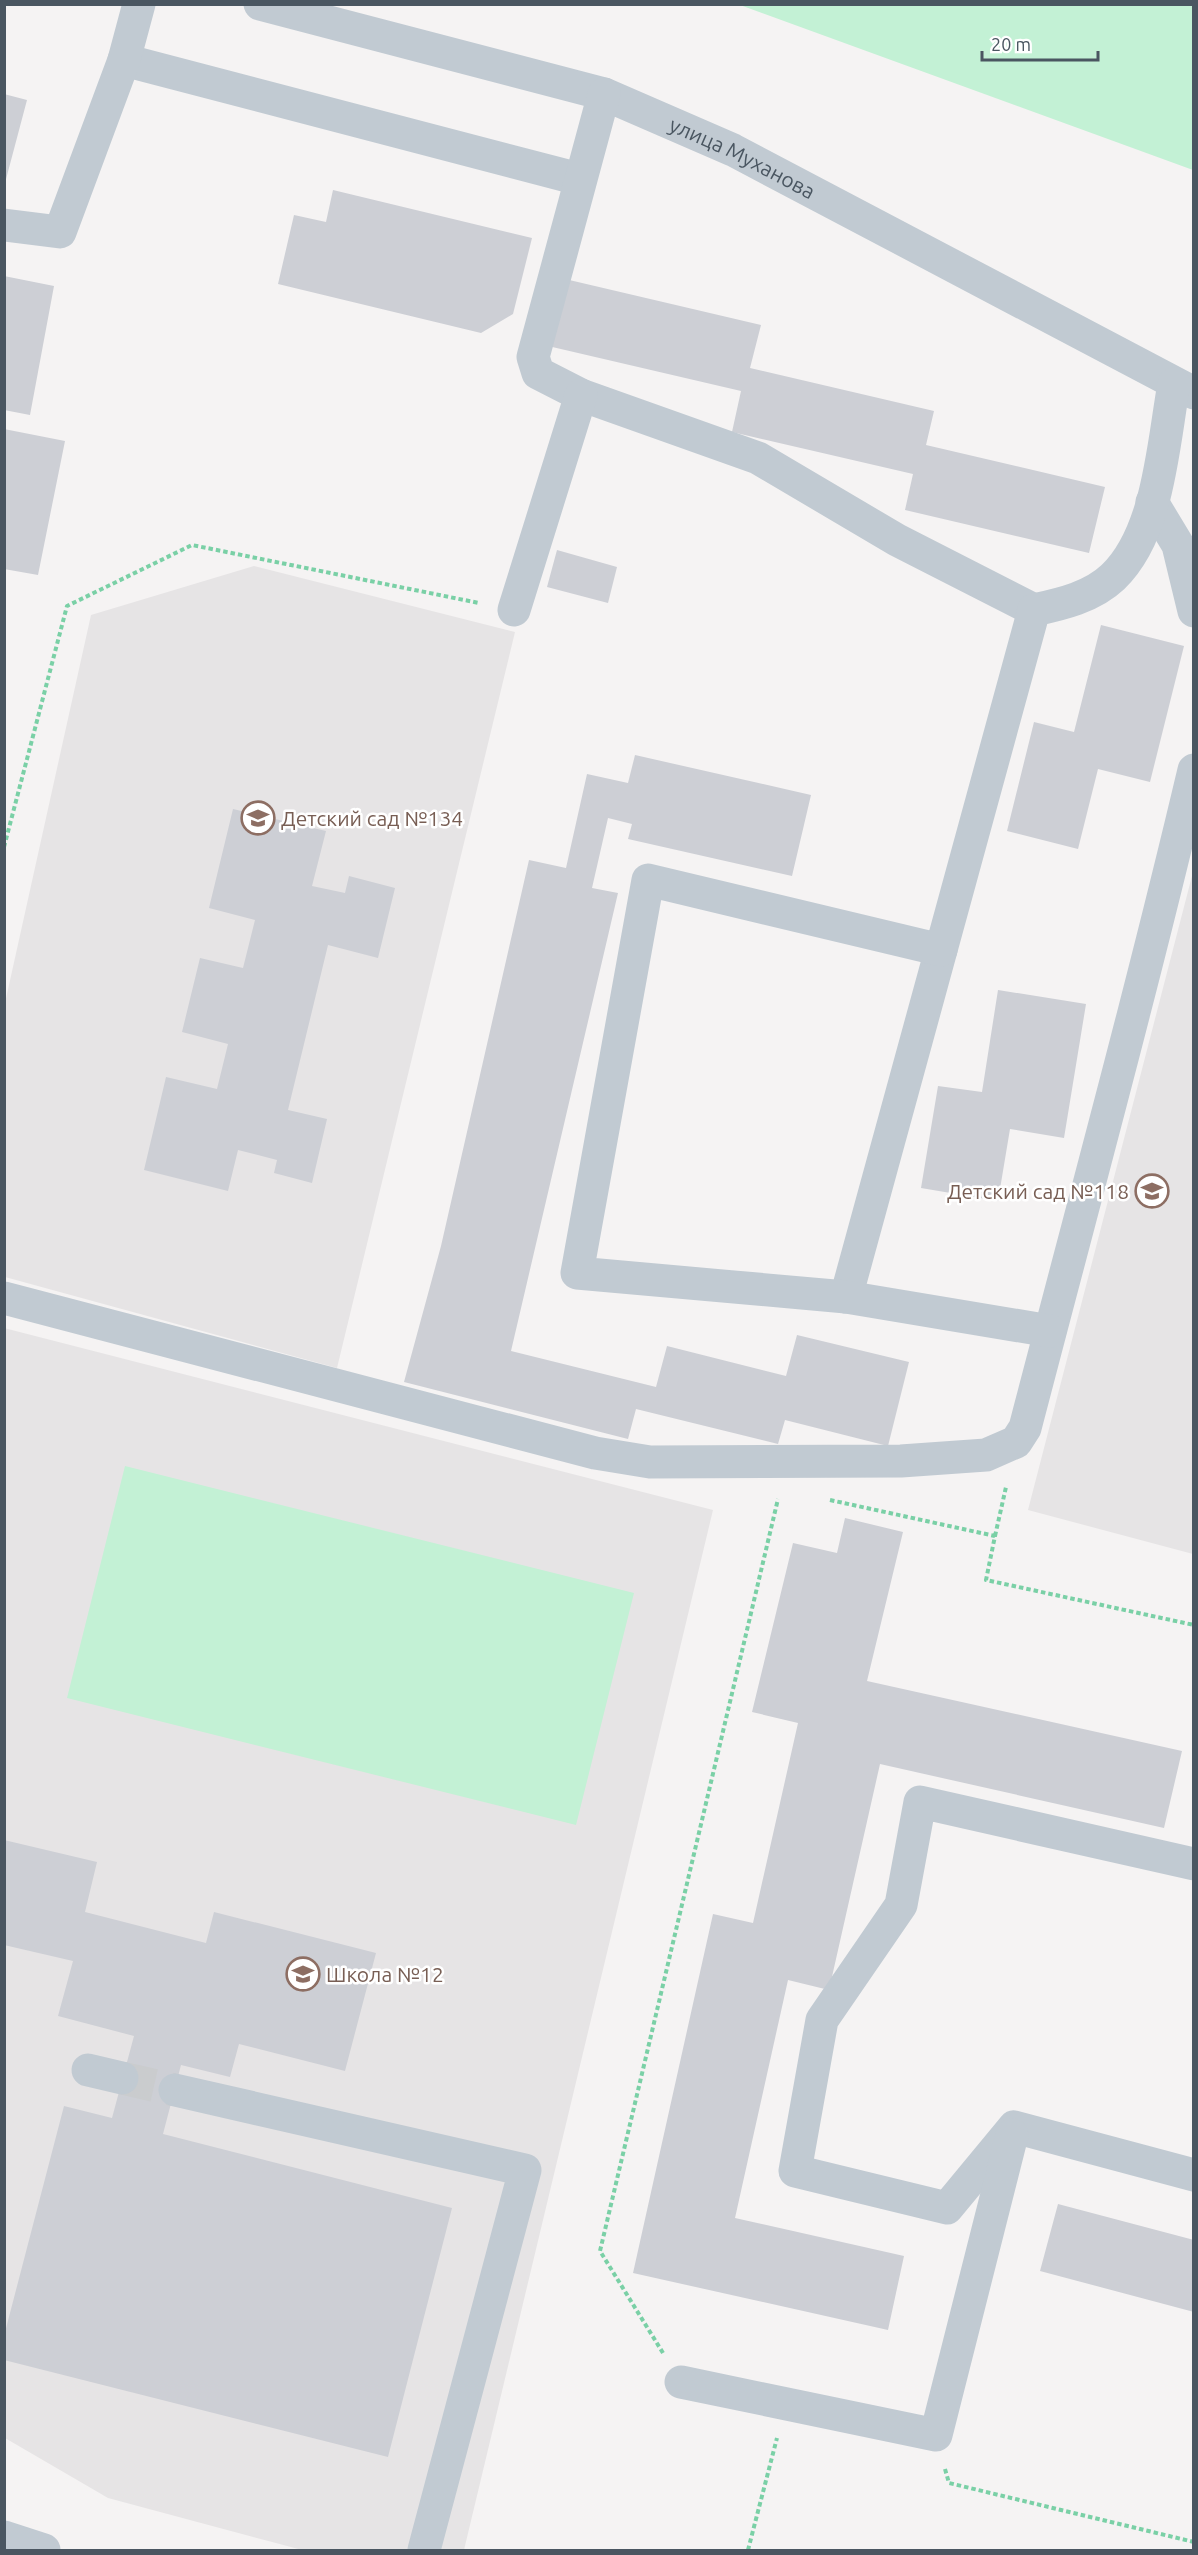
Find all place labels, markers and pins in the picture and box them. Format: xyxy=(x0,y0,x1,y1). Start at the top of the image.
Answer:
school or university icon: Детский сад №134 xyxy=(240,800,276,836)
place label: Детский сад №134 xyxy=(281,806,463,830)
school or university icon: Детский сад №118 xyxy=(1134,1173,1170,1209)
place label: Детский сад №118 xyxy=(947,1179,1129,1203)
school or university icon: Школа №12 xyxy=(285,1956,321,1992)
place label: Школа №12 xyxy=(326,1962,444,1986)

